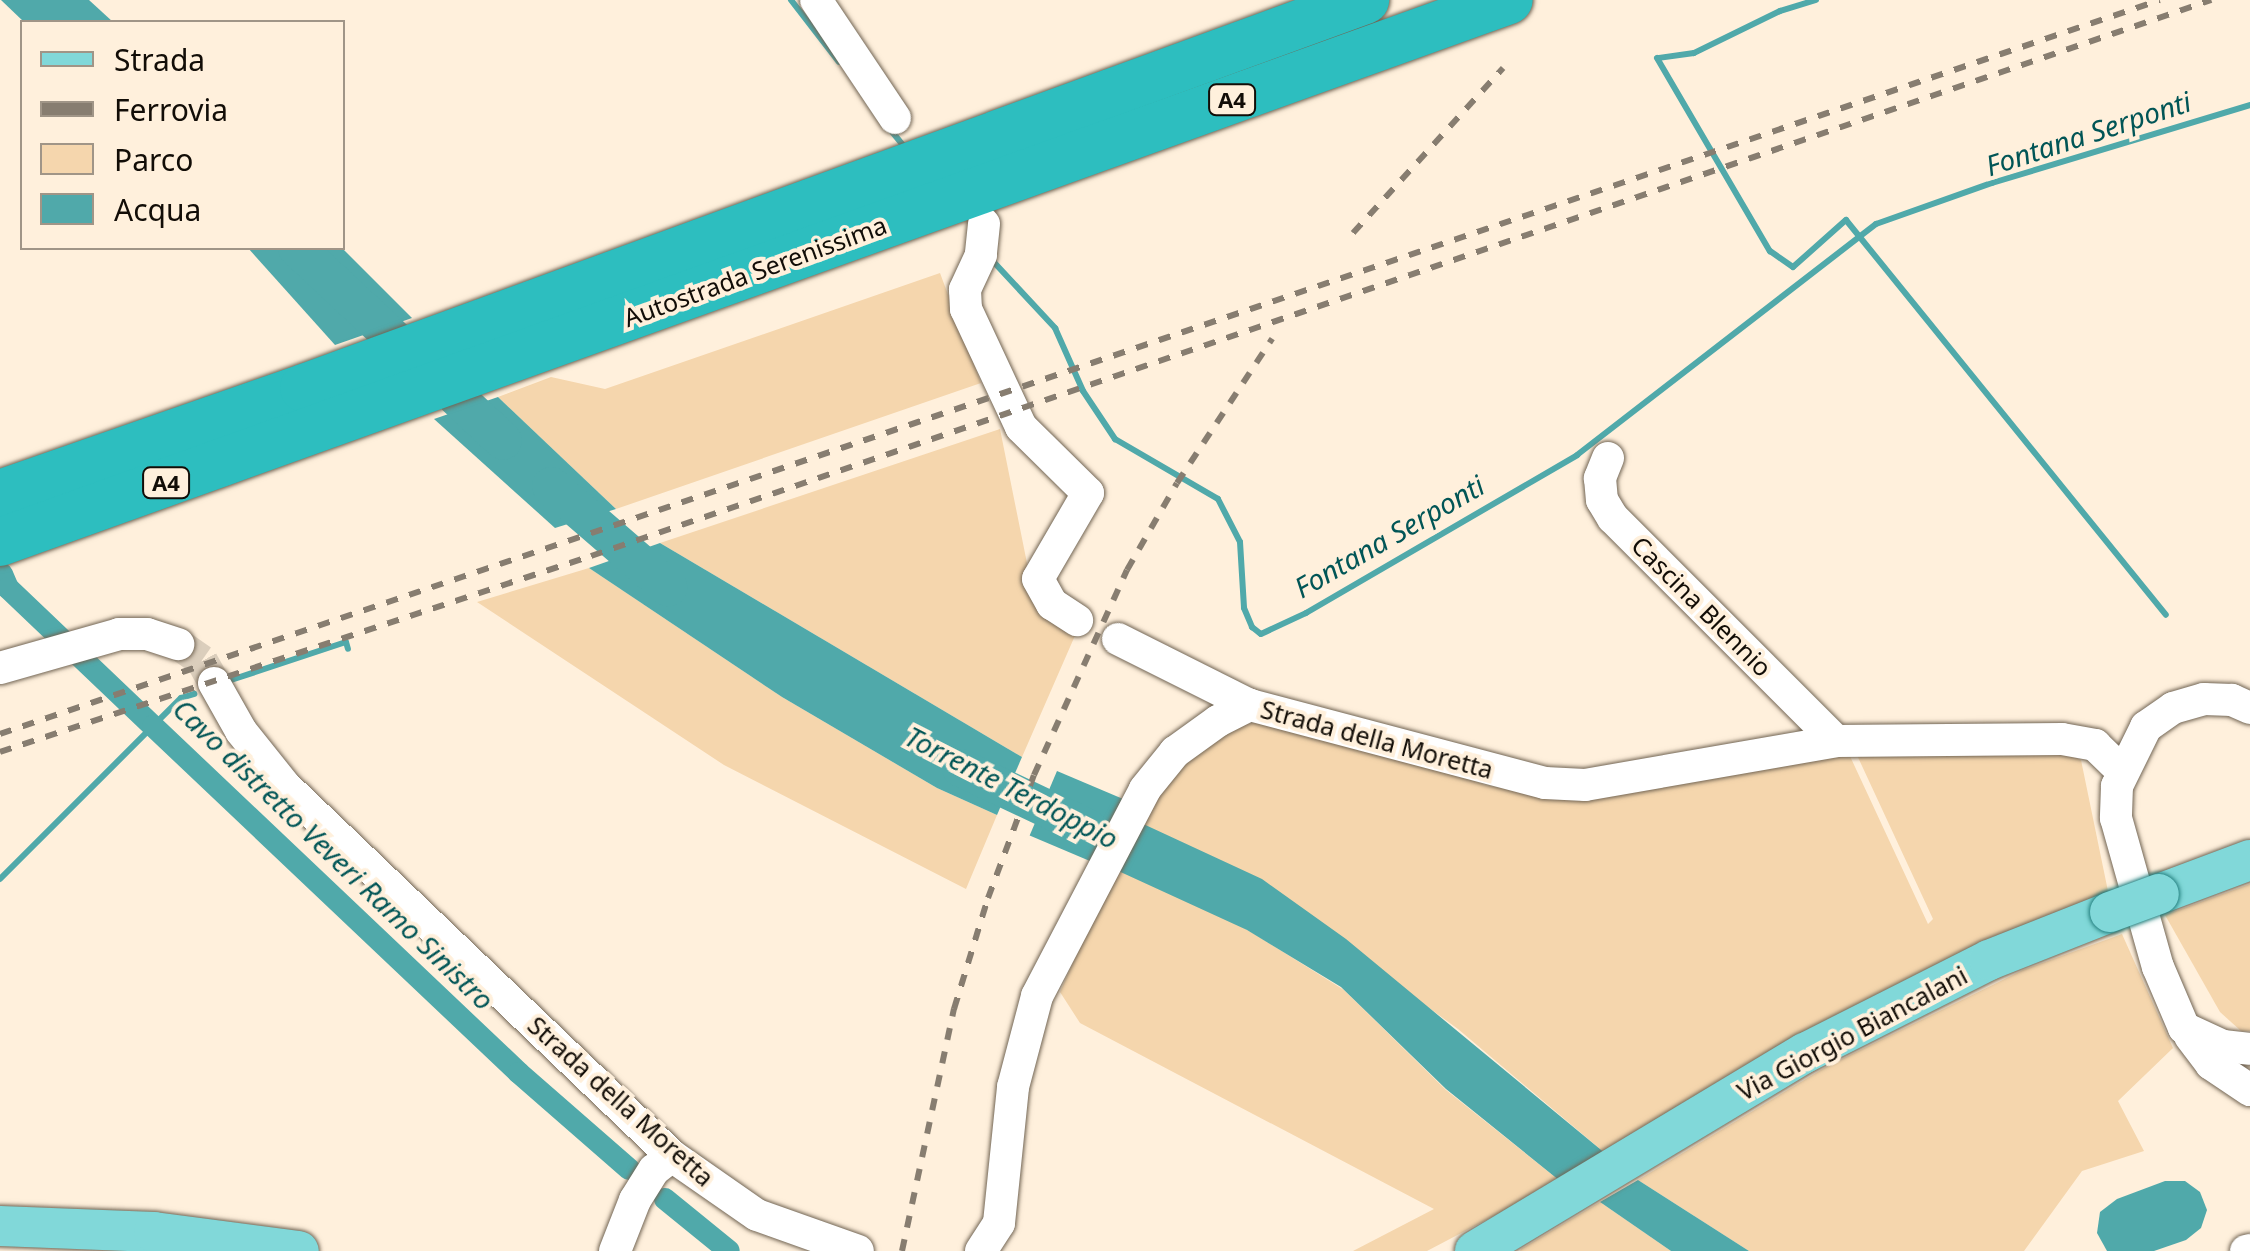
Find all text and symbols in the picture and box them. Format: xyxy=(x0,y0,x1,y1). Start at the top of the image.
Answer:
legend xyxy=(20,20,345,250)
text: Strada xyxy=(114,39,205,80)
road number: A4 xyxy=(1207,83,1257,117)
water label: Fontana Serponti xyxy=(1981,84,2195,182)
text: Ferrovia xyxy=(114,89,228,130)
text: Parco xyxy=(114,139,193,180)
text: Acqua xyxy=(114,189,201,230)
street label: Autostrada Serenissima xyxy=(619,209,891,333)
road number: A4 xyxy=(141,466,191,500)
water label: Fontana Serponti xyxy=(1288,468,1490,604)
street label: Cascina Blennio xyxy=(1626,530,1778,682)
water label: Cavo distretto Veveri Ramo Sinistro xyxy=(167,692,501,1016)
street label: Strada della Moretta xyxy=(1258,694,1496,784)
water label: Torrente Terdoppio xyxy=(900,719,1124,855)
street label: Via Giorgio Biancalani xyxy=(1732,960,1972,1106)
street label: Strada della Moretta xyxy=(522,1010,720,1192)

